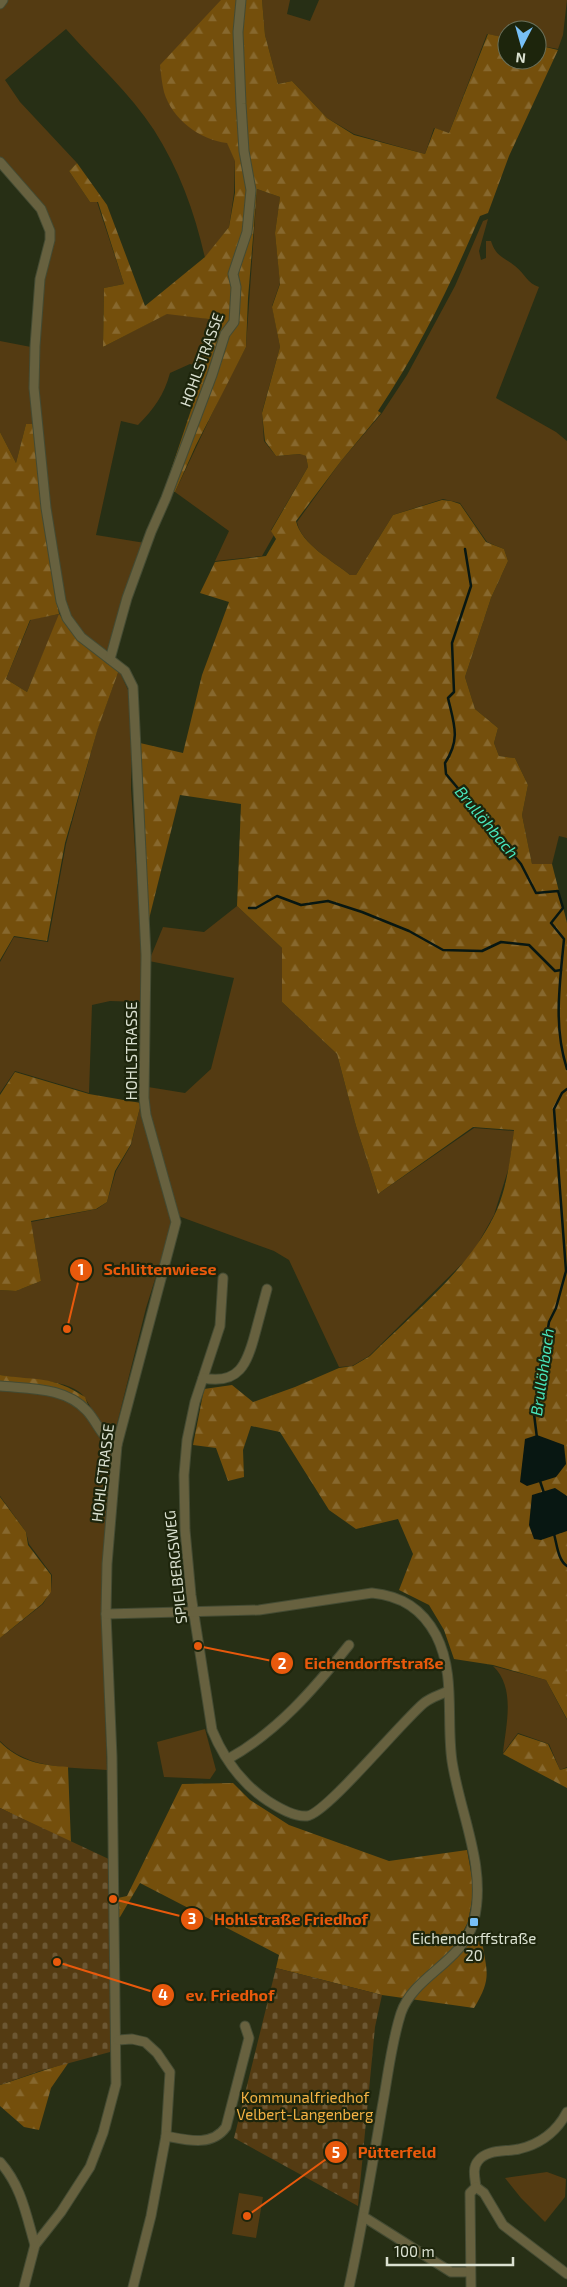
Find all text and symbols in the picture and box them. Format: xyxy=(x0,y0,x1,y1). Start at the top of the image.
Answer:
north arrow xyxy=(497,20,547,70)
text: N xyxy=(515,49,527,67)
street label: HOHLSTRASSE xyxy=(176,310,226,409)
water label: Brullöhbach xyxy=(452,782,523,862)
street label: HOHLSTRASSE xyxy=(122,1002,140,1100)
callout: Schlittenwiese xyxy=(68,1254,226,1285)
text: Schlittenwiese xyxy=(103,1259,217,1278)
text: 1 xyxy=(78,1260,84,1278)
water label: Brullöhbach xyxy=(526,1327,557,1417)
street label: HOHLSTRASSE xyxy=(87,1423,117,1523)
street label: SPIELBERGSWEG xyxy=(160,1509,190,1625)
callout: Eichendorffstraße xyxy=(270,1648,454,1679)
text: Eichendorffstraße xyxy=(304,1653,444,1672)
text: 2 xyxy=(278,1654,287,1672)
callout: Hohlstraße Friedhof xyxy=(179,1903,378,1934)
text: 3 xyxy=(188,1909,196,1927)
text: Hohlstraße Friedhof xyxy=(214,1909,369,1928)
marker: Eichendorffstraße 20 xyxy=(468,1916,480,1928)
place label: Eichendorffstraße 20 xyxy=(412,1929,536,1964)
callout: ev. Friedhof xyxy=(150,1980,284,2011)
text: 4 xyxy=(158,1985,168,2003)
text: ev. Friedhof xyxy=(186,1985,275,2004)
park label: Kommunalfriedhof Velbert-Langenberg xyxy=(237,2088,374,2123)
callout: Pütterfeld xyxy=(323,2137,447,2168)
text: Pütterfeld xyxy=(358,2142,436,2161)
text: 5 xyxy=(332,2143,340,2161)
scale bar xyxy=(387,2234,513,2266)
text: 100 m xyxy=(394,2242,435,2260)

